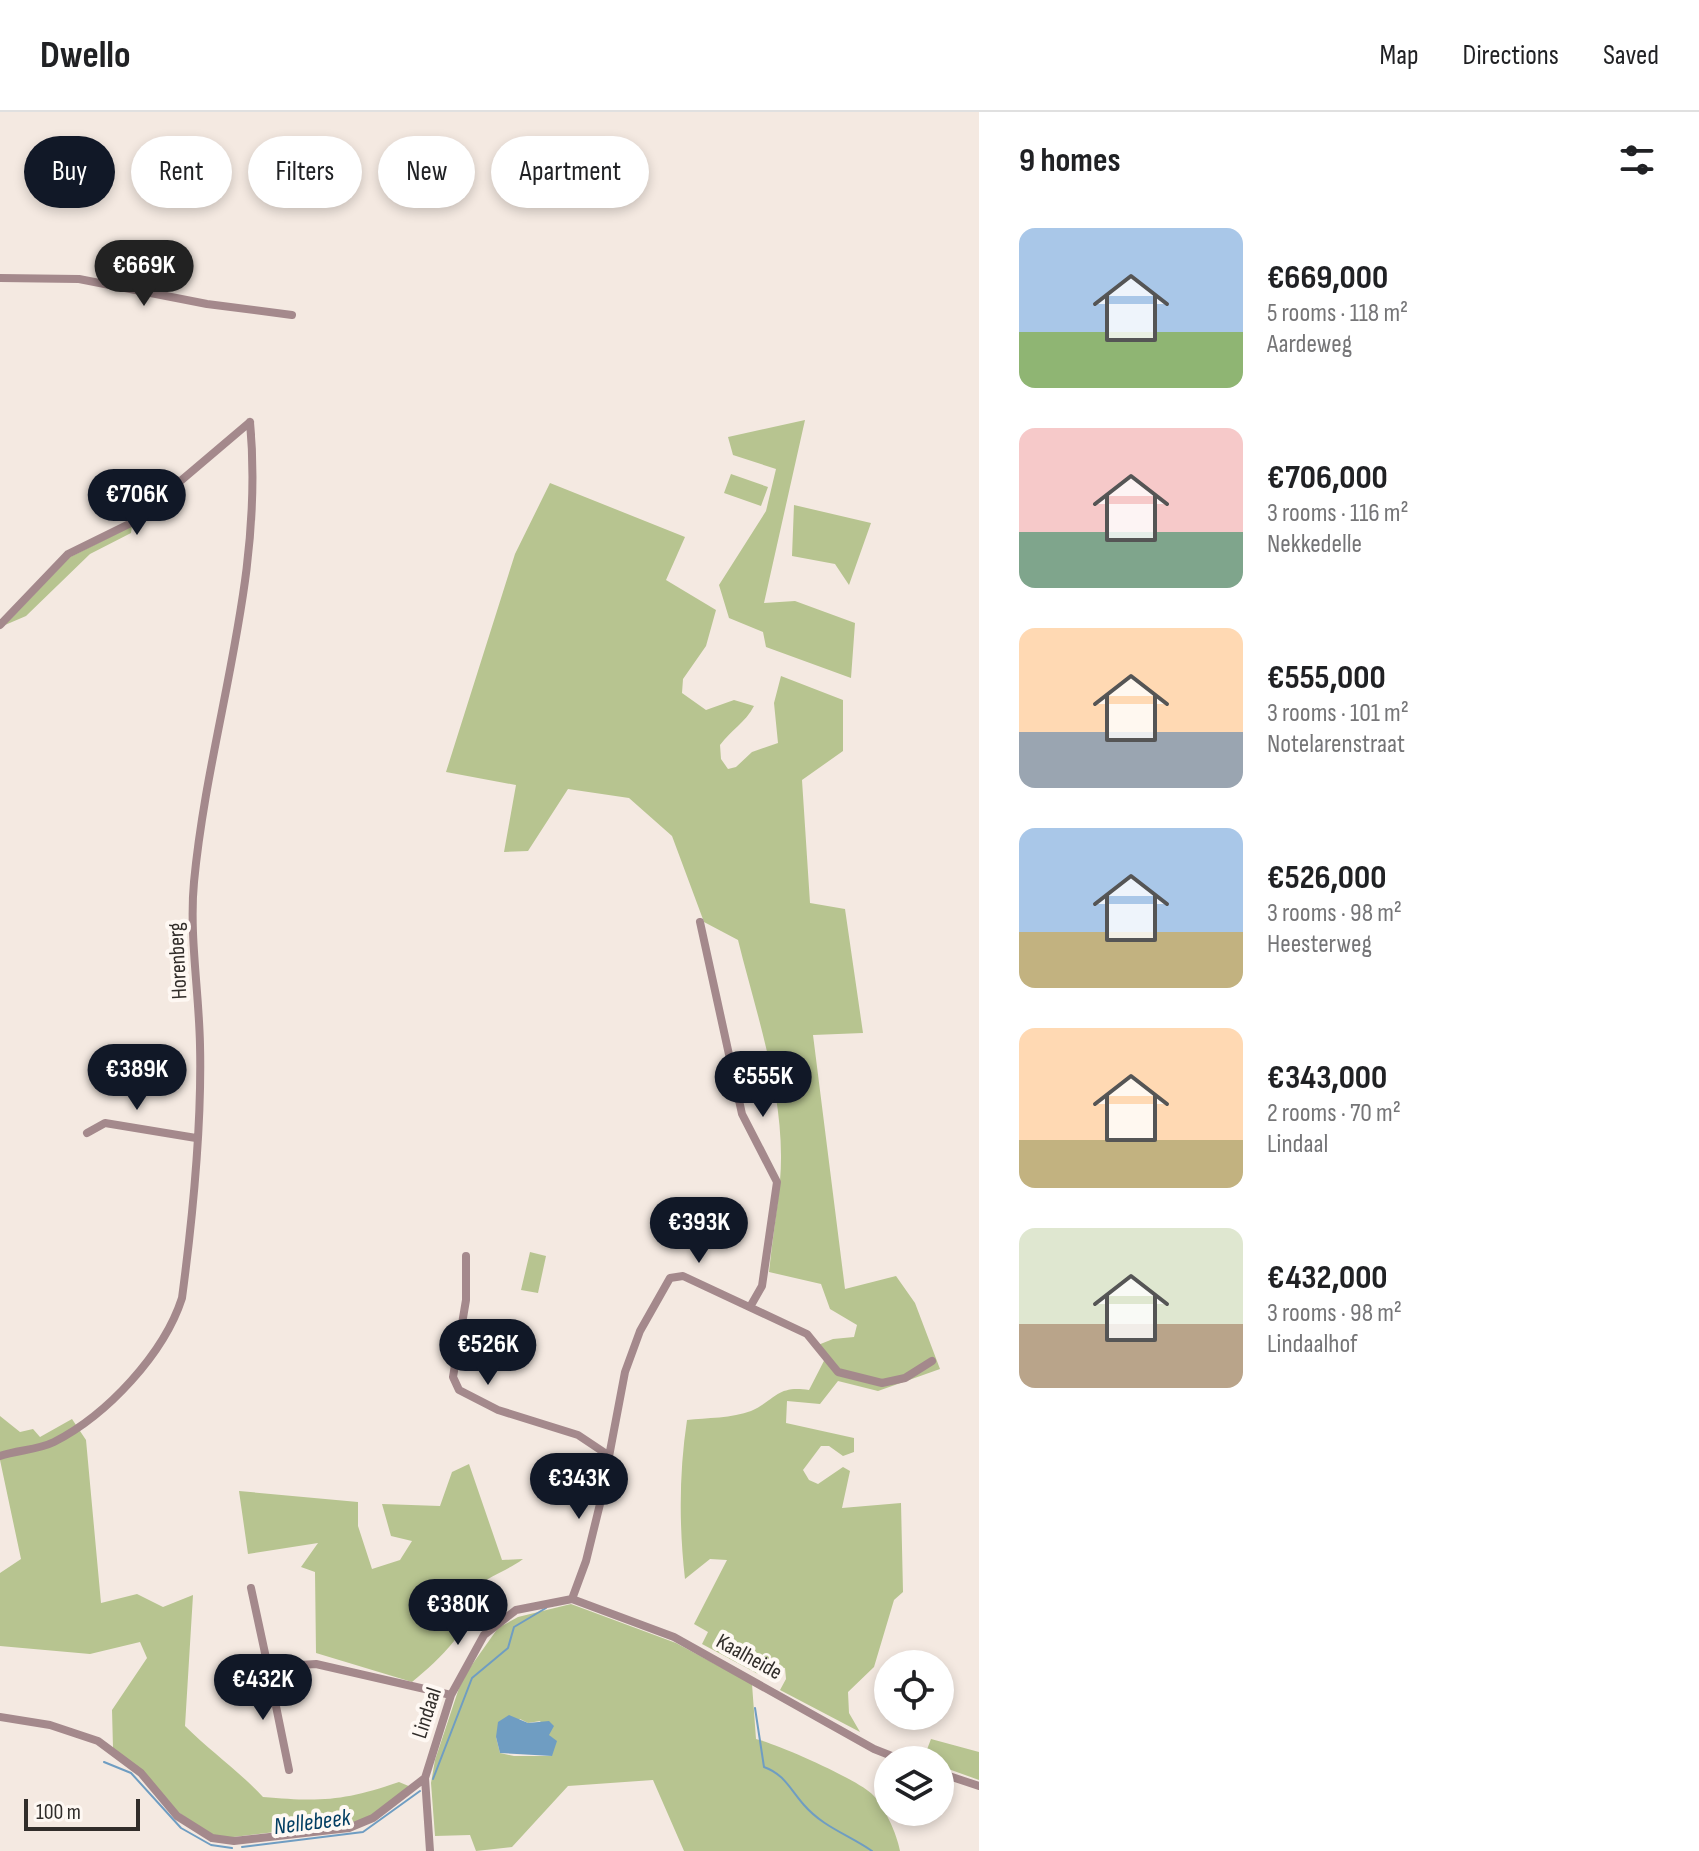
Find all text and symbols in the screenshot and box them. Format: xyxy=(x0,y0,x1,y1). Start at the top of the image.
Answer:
text: Dwello xyxy=(40,33,131,78)
text: Map xyxy=(1380,39,1419,72)
text: Directions xyxy=(1463,39,1559,72)
text: Saved xyxy=(1603,39,1659,72)
chip: Buy xyxy=(24,136,115,208)
chip: Rent xyxy=(131,136,232,208)
chip: Filters xyxy=(248,136,362,208)
chip: New xyxy=(378,136,475,208)
chip: Apartment xyxy=(491,136,649,208)
icon: filters xyxy=(1615,138,1659,182)
text: 9 homes xyxy=(1019,140,1120,181)
pin: €669K xyxy=(88,240,200,308)
text: €669K xyxy=(113,250,175,281)
text: €669,000 xyxy=(1267,257,1388,298)
icon: home xyxy=(1083,260,1179,356)
text: 5 rooms · 118 m² xyxy=(1267,298,1408,329)
text: Aardeweg xyxy=(1267,329,1352,360)
text: €706,000 xyxy=(1267,457,1388,498)
icon: home xyxy=(1083,460,1179,556)
pin: €706K xyxy=(81,469,193,537)
text: €706K xyxy=(106,479,168,510)
text: 3 rooms · 116 m² xyxy=(1267,498,1409,529)
text: Nekkedelle xyxy=(1267,529,1362,560)
text: €555,000 xyxy=(1267,657,1386,698)
icon: home xyxy=(1083,660,1179,756)
text: 3 rooms · 101 m² xyxy=(1267,698,1409,729)
text: Notelarenstraat xyxy=(1267,729,1405,760)
text: €526,000 xyxy=(1267,857,1386,898)
icon: home xyxy=(1083,860,1179,956)
text: 3 rooms · 98 m² xyxy=(1267,898,1402,929)
street label: Horenberg xyxy=(162,922,193,1000)
text: Heesterweg xyxy=(1267,929,1372,960)
pin: €389K xyxy=(81,1044,193,1112)
pin: €555K xyxy=(707,1051,819,1119)
text: €389K xyxy=(106,1054,168,1085)
text: €343,000 xyxy=(1267,1057,1387,1098)
icon: home xyxy=(1083,1060,1179,1156)
text: €555K xyxy=(733,1061,793,1092)
text: 2 rooms · 70 m² xyxy=(1267,1098,1401,1129)
text: Lindaal xyxy=(1267,1129,1328,1160)
pin: €393K xyxy=(643,1197,755,1265)
text: €393K xyxy=(668,1207,730,1238)
text: €432,000 xyxy=(1267,1257,1388,1298)
icon: home xyxy=(1083,1260,1179,1356)
text: 3 rooms · 98 m² xyxy=(1267,1298,1402,1329)
pin: €526K xyxy=(432,1319,544,1387)
text: €526K xyxy=(457,1329,519,1360)
text: Lindaalhof xyxy=(1267,1329,1358,1360)
pin: €343K xyxy=(523,1453,635,1521)
text: €343K xyxy=(548,1463,610,1494)
pin: €380K xyxy=(402,1579,514,1647)
text: €380K xyxy=(427,1589,489,1620)
street label: Kaalheide xyxy=(711,1628,787,1686)
map controls xyxy=(874,1650,954,1826)
button: locate xyxy=(874,1650,954,1730)
pin: €432K xyxy=(207,1654,319,1722)
text: €432K xyxy=(232,1664,294,1695)
street label: Lindaal xyxy=(406,1684,448,1742)
button: layers xyxy=(874,1746,954,1826)
scale bar xyxy=(24,1795,140,1831)
text: 100 m xyxy=(36,1799,81,1826)
water label: Nellebeek xyxy=(272,1803,353,1841)

